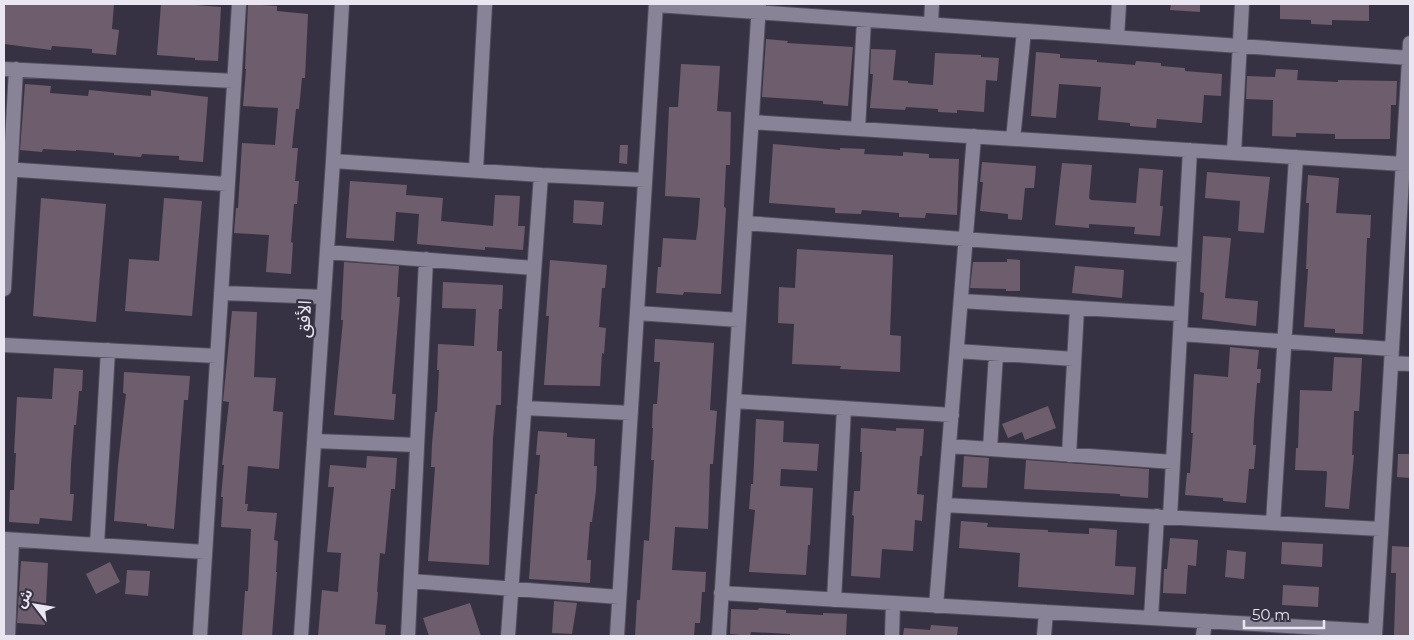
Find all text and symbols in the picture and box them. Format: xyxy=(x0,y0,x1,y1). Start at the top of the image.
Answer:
street label: الأفق xyxy=(292,300,316,338)
north arrow xyxy=(10,580,60,630)
text: ش xyxy=(11,585,37,611)
scale bar xyxy=(1244,598,1324,630)
text: 50 m xyxy=(1252,605,1290,624)

